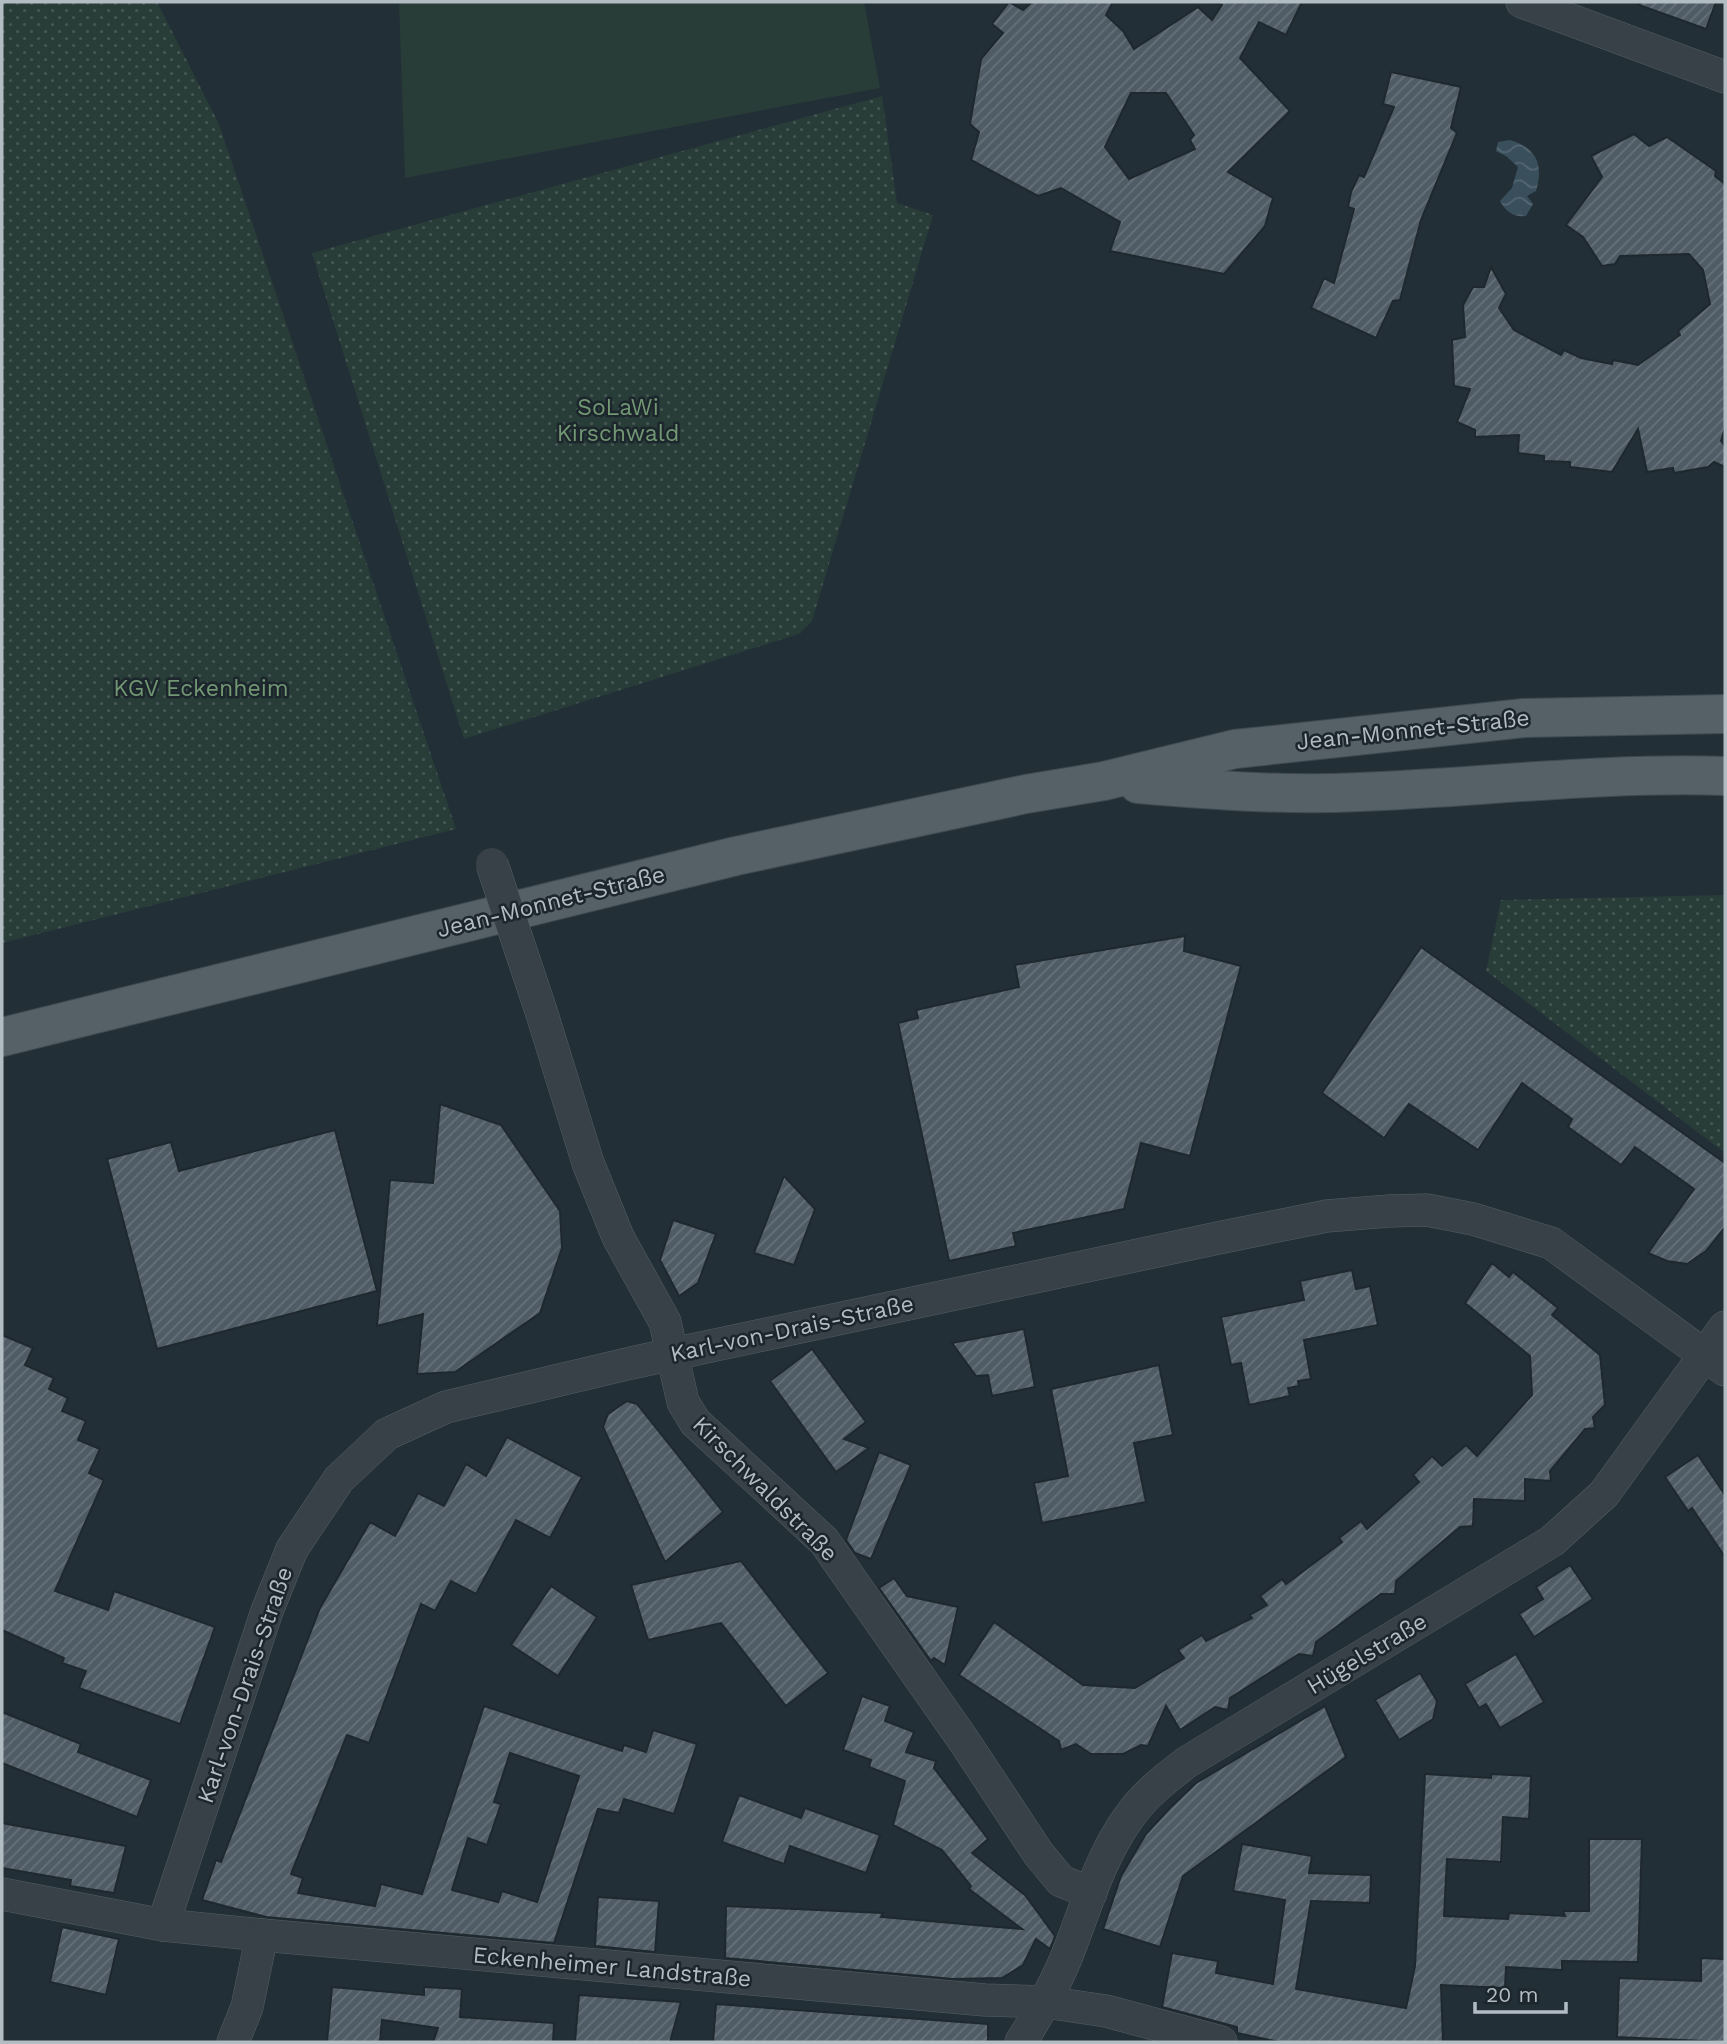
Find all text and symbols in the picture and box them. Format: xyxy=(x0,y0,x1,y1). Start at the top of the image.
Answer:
park label: SoLaWi Kirschwald xyxy=(557,394,679,447)
park label: KGV Eckenheim xyxy=(113,675,289,702)
street label: Jean-Monnet-Straße xyxy=(1295,704,1531,756)
street label: Jean-Monnet-Straße xyxy=(434,861,668,943)
street label: Karl-von-Drais-Straße xyxy=(668,1290,916,1368)
street label: Kirschwaldstraße xyxy=(687,1411,843,1567)
street label: Karl-von-Drais-Straße xyxy=(192,1563,298,1807)
street label: Hügelstraße xyxy=(1302,1608,1432,1700)
street label: Eckenheimer Landstraße xyxy=(472,1941,752,1993)
scale bar xyxy=(1475,1970,1566,2014)
text: 20 m xyxy=(1486,1982,1538,2007)

